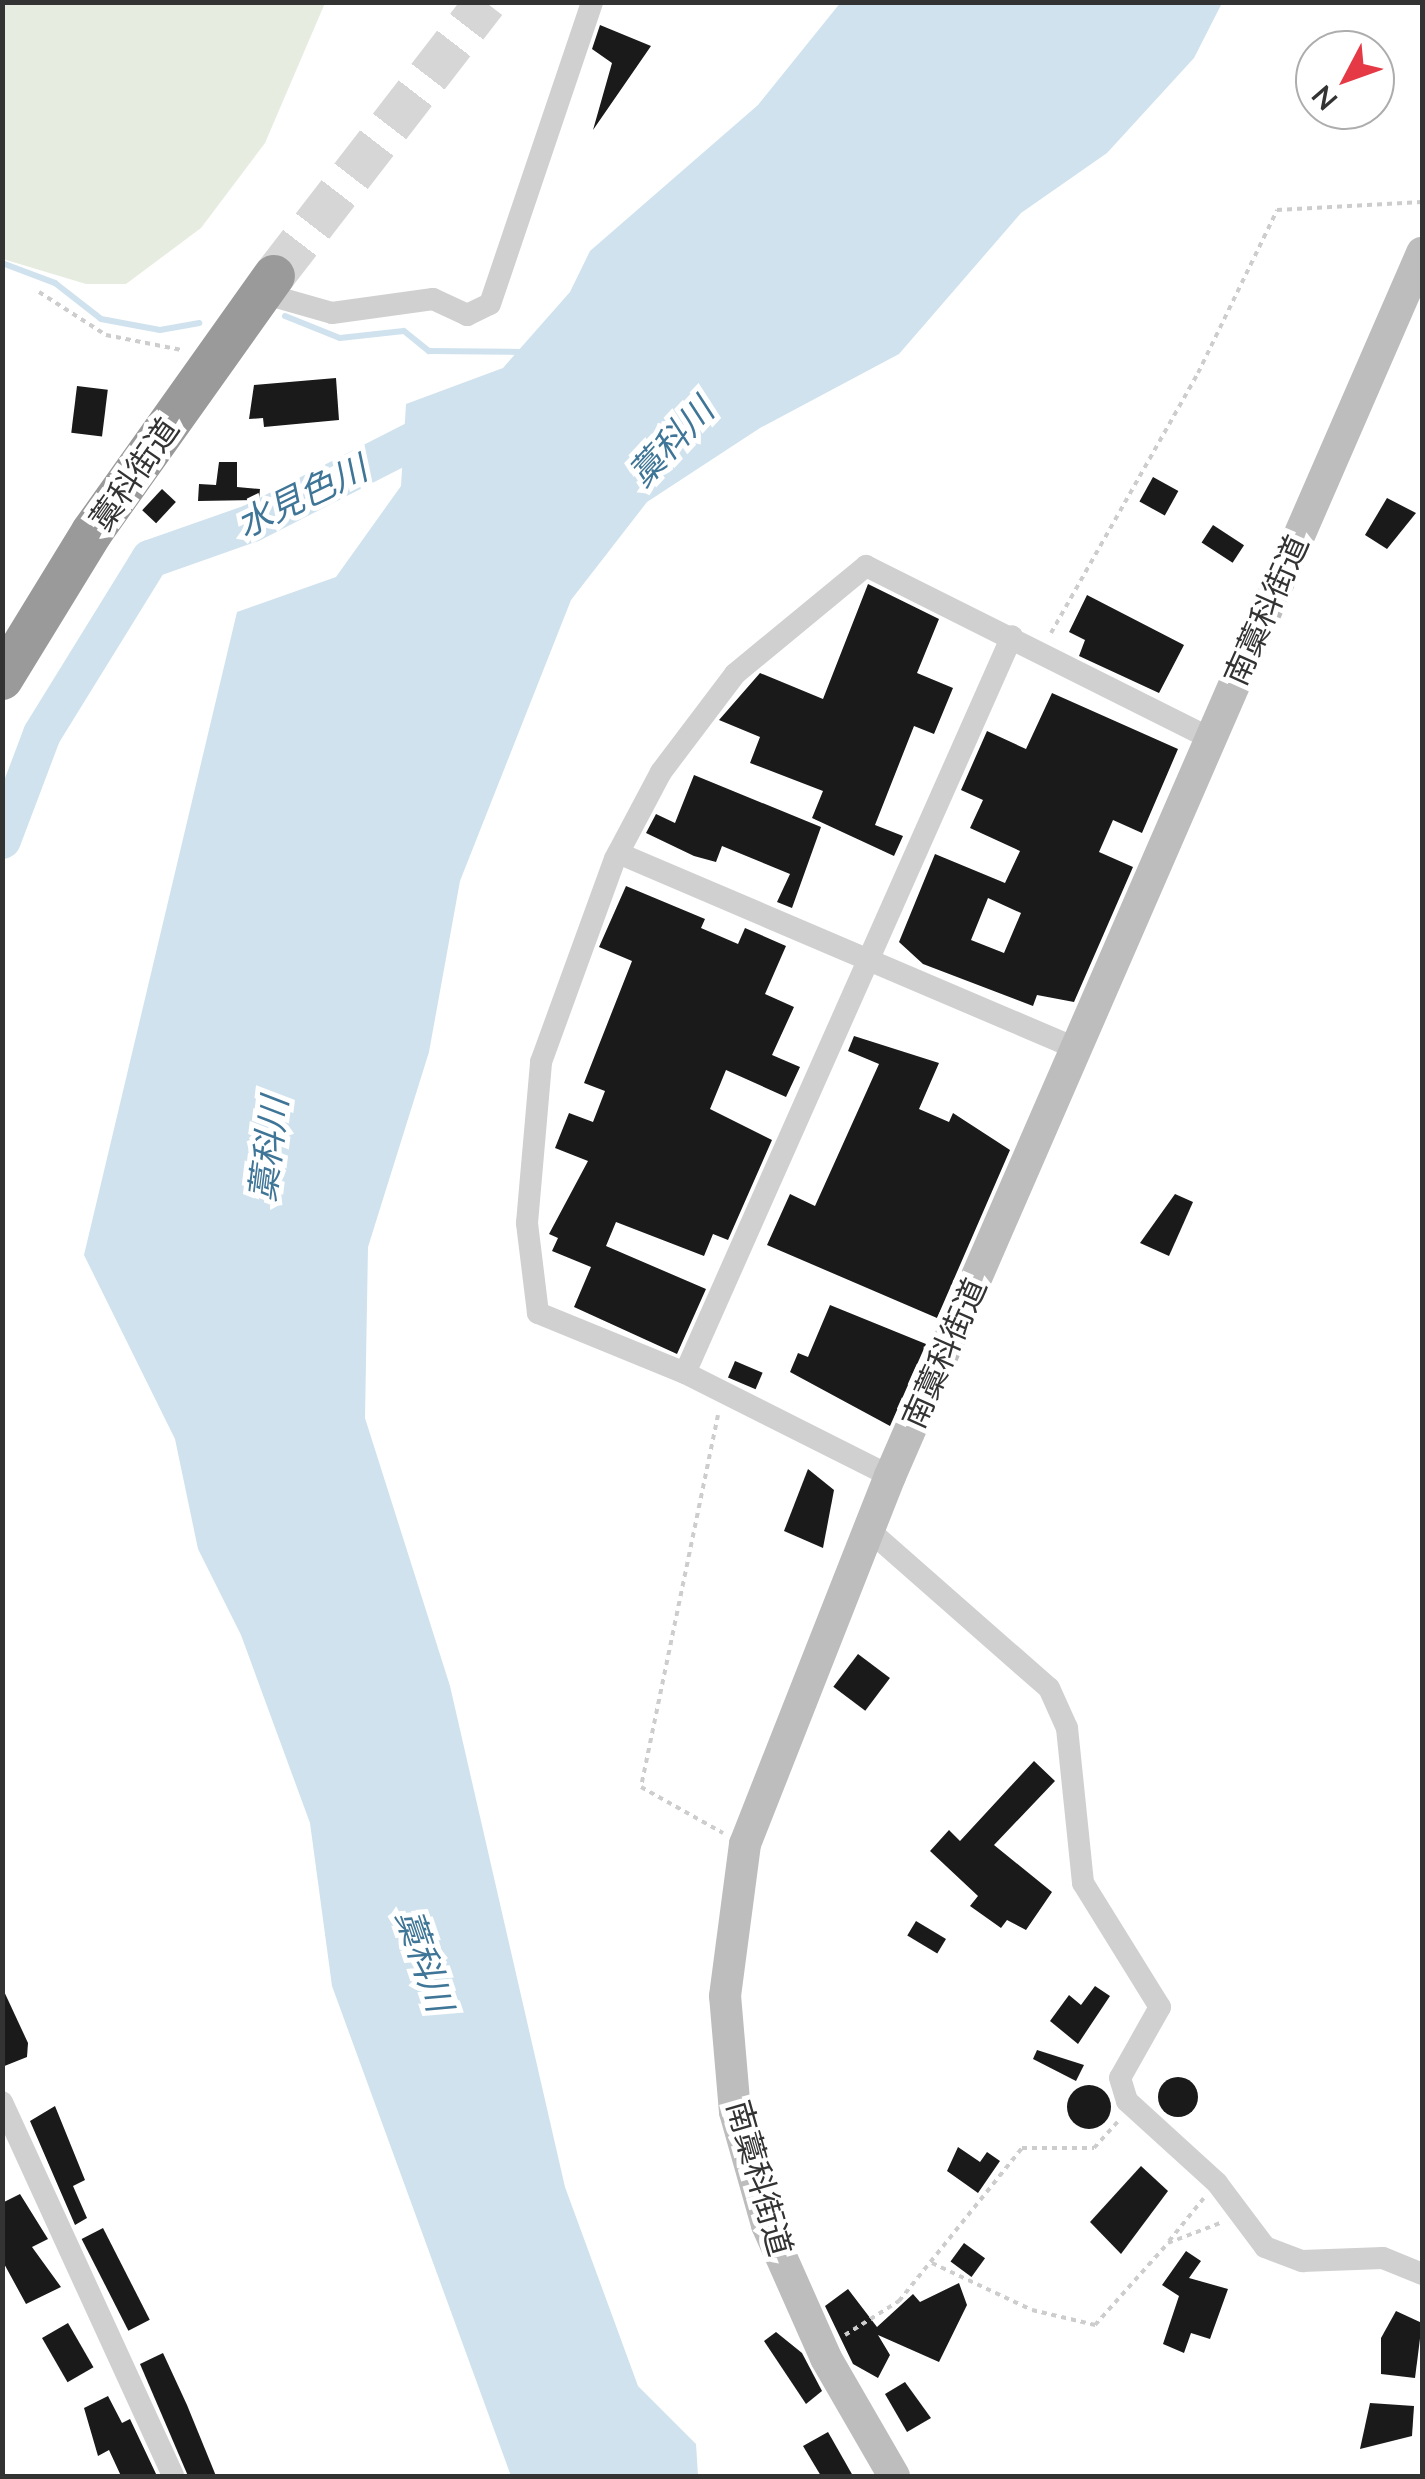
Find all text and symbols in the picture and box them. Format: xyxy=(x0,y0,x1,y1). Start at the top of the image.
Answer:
north arrow xyxy=(1295,30,1395,130)
text: N xyxy=(1304,79,1344,118)
water label: 藁科川 xyxy=(619,388,721,494)
street label: 藁科街道 xyxy=(82,411,186,537)
water label: 水見色川 xyxy=(229,445,373,545)
street label: 南藁科街道 xyxy=(1216,529,1316,691)
water label: 藁科川 xyxy=(240,1094,294,1204)
street label: 南藁科街道 xyxy=(894,1272,994,1434)
water label: 藁科川 xyxy=(389,1904,463,2016)
street label: 南藁科街道 xyxy=(719,2096,801,2260)

